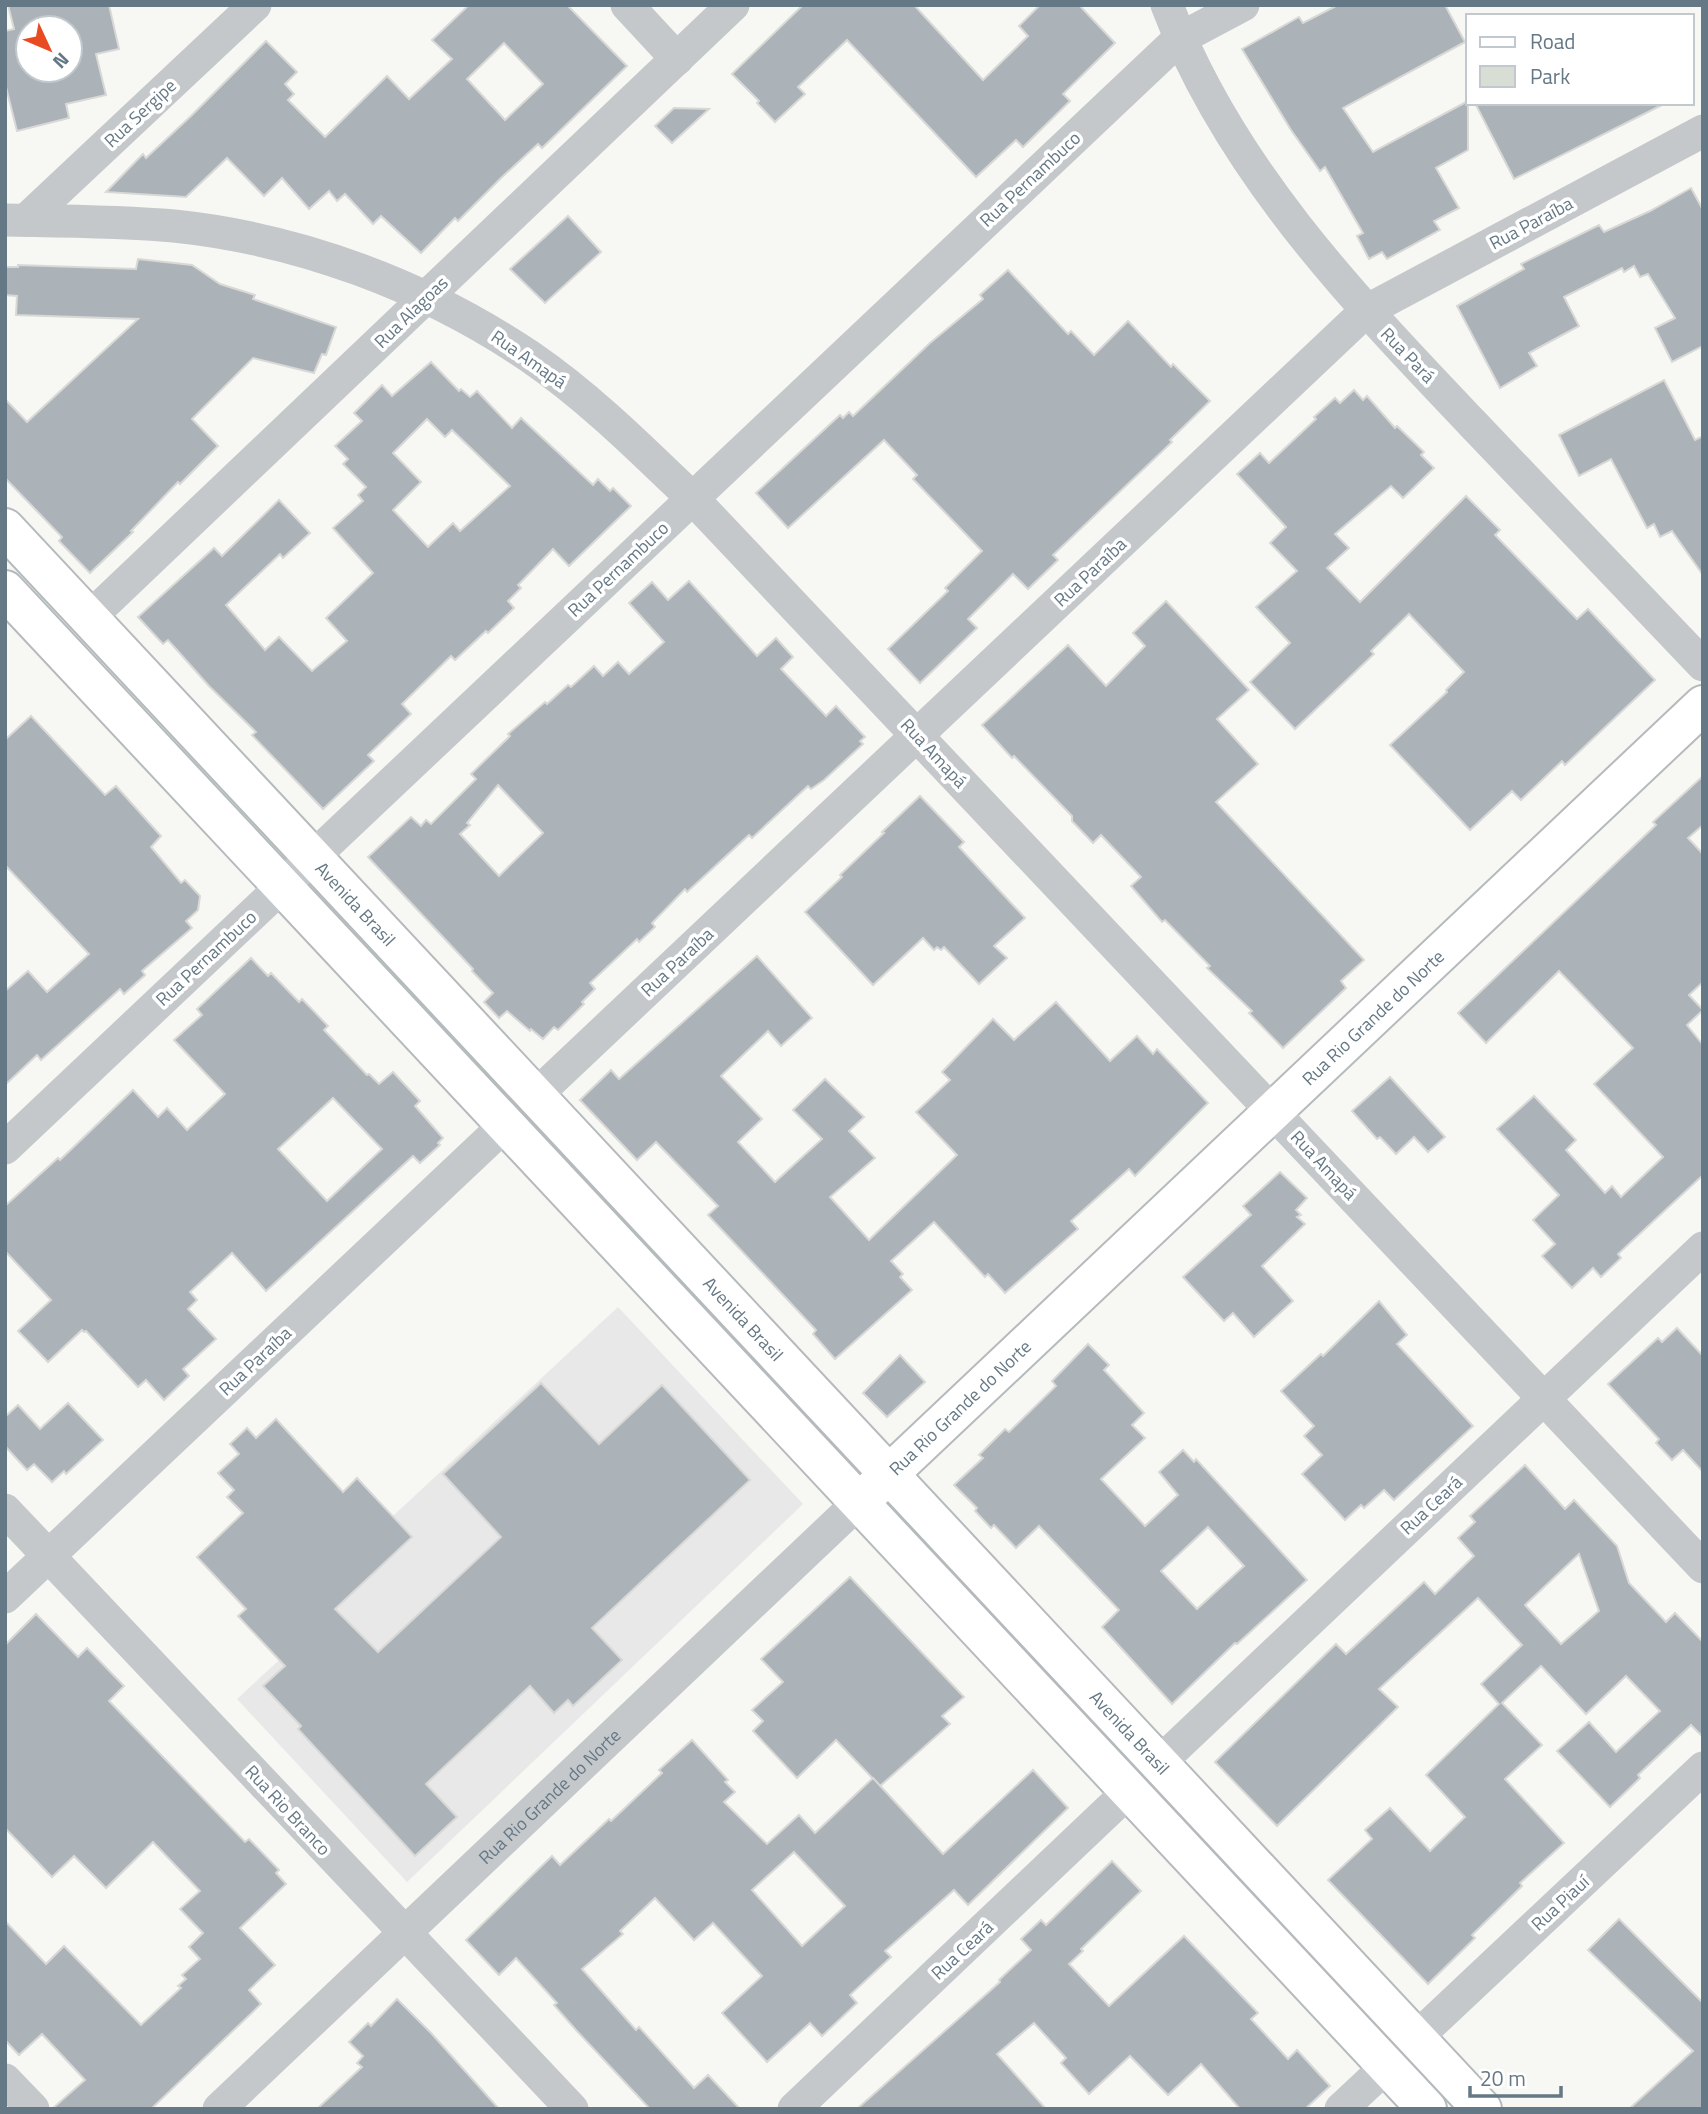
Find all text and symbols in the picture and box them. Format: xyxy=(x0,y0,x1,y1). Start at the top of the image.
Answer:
north arrow xyxy=(14,14,84,84)
legend xyxy=(1466,14,1694,105)
text: Road xyxy=(1530,25,1575,57)
text: N xyxy=(47,46,77,76)
text: Park xyxy=(1530,60,1570,92)
street label: Rua Sergipe xyxy=(98,72,182,154)
street label: Rua Pernambuco xyxy=(973,125,1087,233)
street label: Rua Paraíba xyxy=(1484,190,1578,256)
street label: Rua Alagoas xyxy=(368,270,454,354)
street label: Rua Pará xyxy=(1375,321,1441,389)
street label: Rua Amapá xyxy=(486,323,572,395)
street label: Rua Pernambuco xyxy=(561,515,675,623)
street label: Rua Paraíba xyxy=(1048,531,1132,613)
street label: Rua Amapá xyxy=(895,712,973,794)
street label: Avenida Brasil xyxy=(309,855,402,952)
street label: Rua Pernambuco xyxy=(149,904,263,1012)
street label: Rua Paraíba xyxy=(635,921,719,1003)
street label: Rua Rio Grande do Norte xyxy=(1295,943,1450,1091)
street label: Rua Amapá xyxy=(1285,1124,1363,1206)
street label: Avenida Brasil xyxy=(697,1270,790,1367)
street label: Rua Paraíba xyxy=(213,1320,297,1402)
street label: Rua Rio Grande do Norte xyxy=(882,1333,1037,1481)
street label: Rua Ceará xyxy=(1394,1469,1468,1541)
street label: Avenida Brasil xyxy=(1084,1684,1176,1781)
street label: Rua Rio Grande do Norte xyxy=(472,1722,626,1870)
street label: Rua Rio Branco xyxy=(239,1759,337,1861)
street label: Rua Piauí xyxy=(1525,1868,1597,1937)
street label: Rua Ceará xyxy=(925,1914,999,1986)
scale bar xyxy=(1470,2054,1561,2098)
text: 20 m xyxy=(1480,2062,1526,2094)

